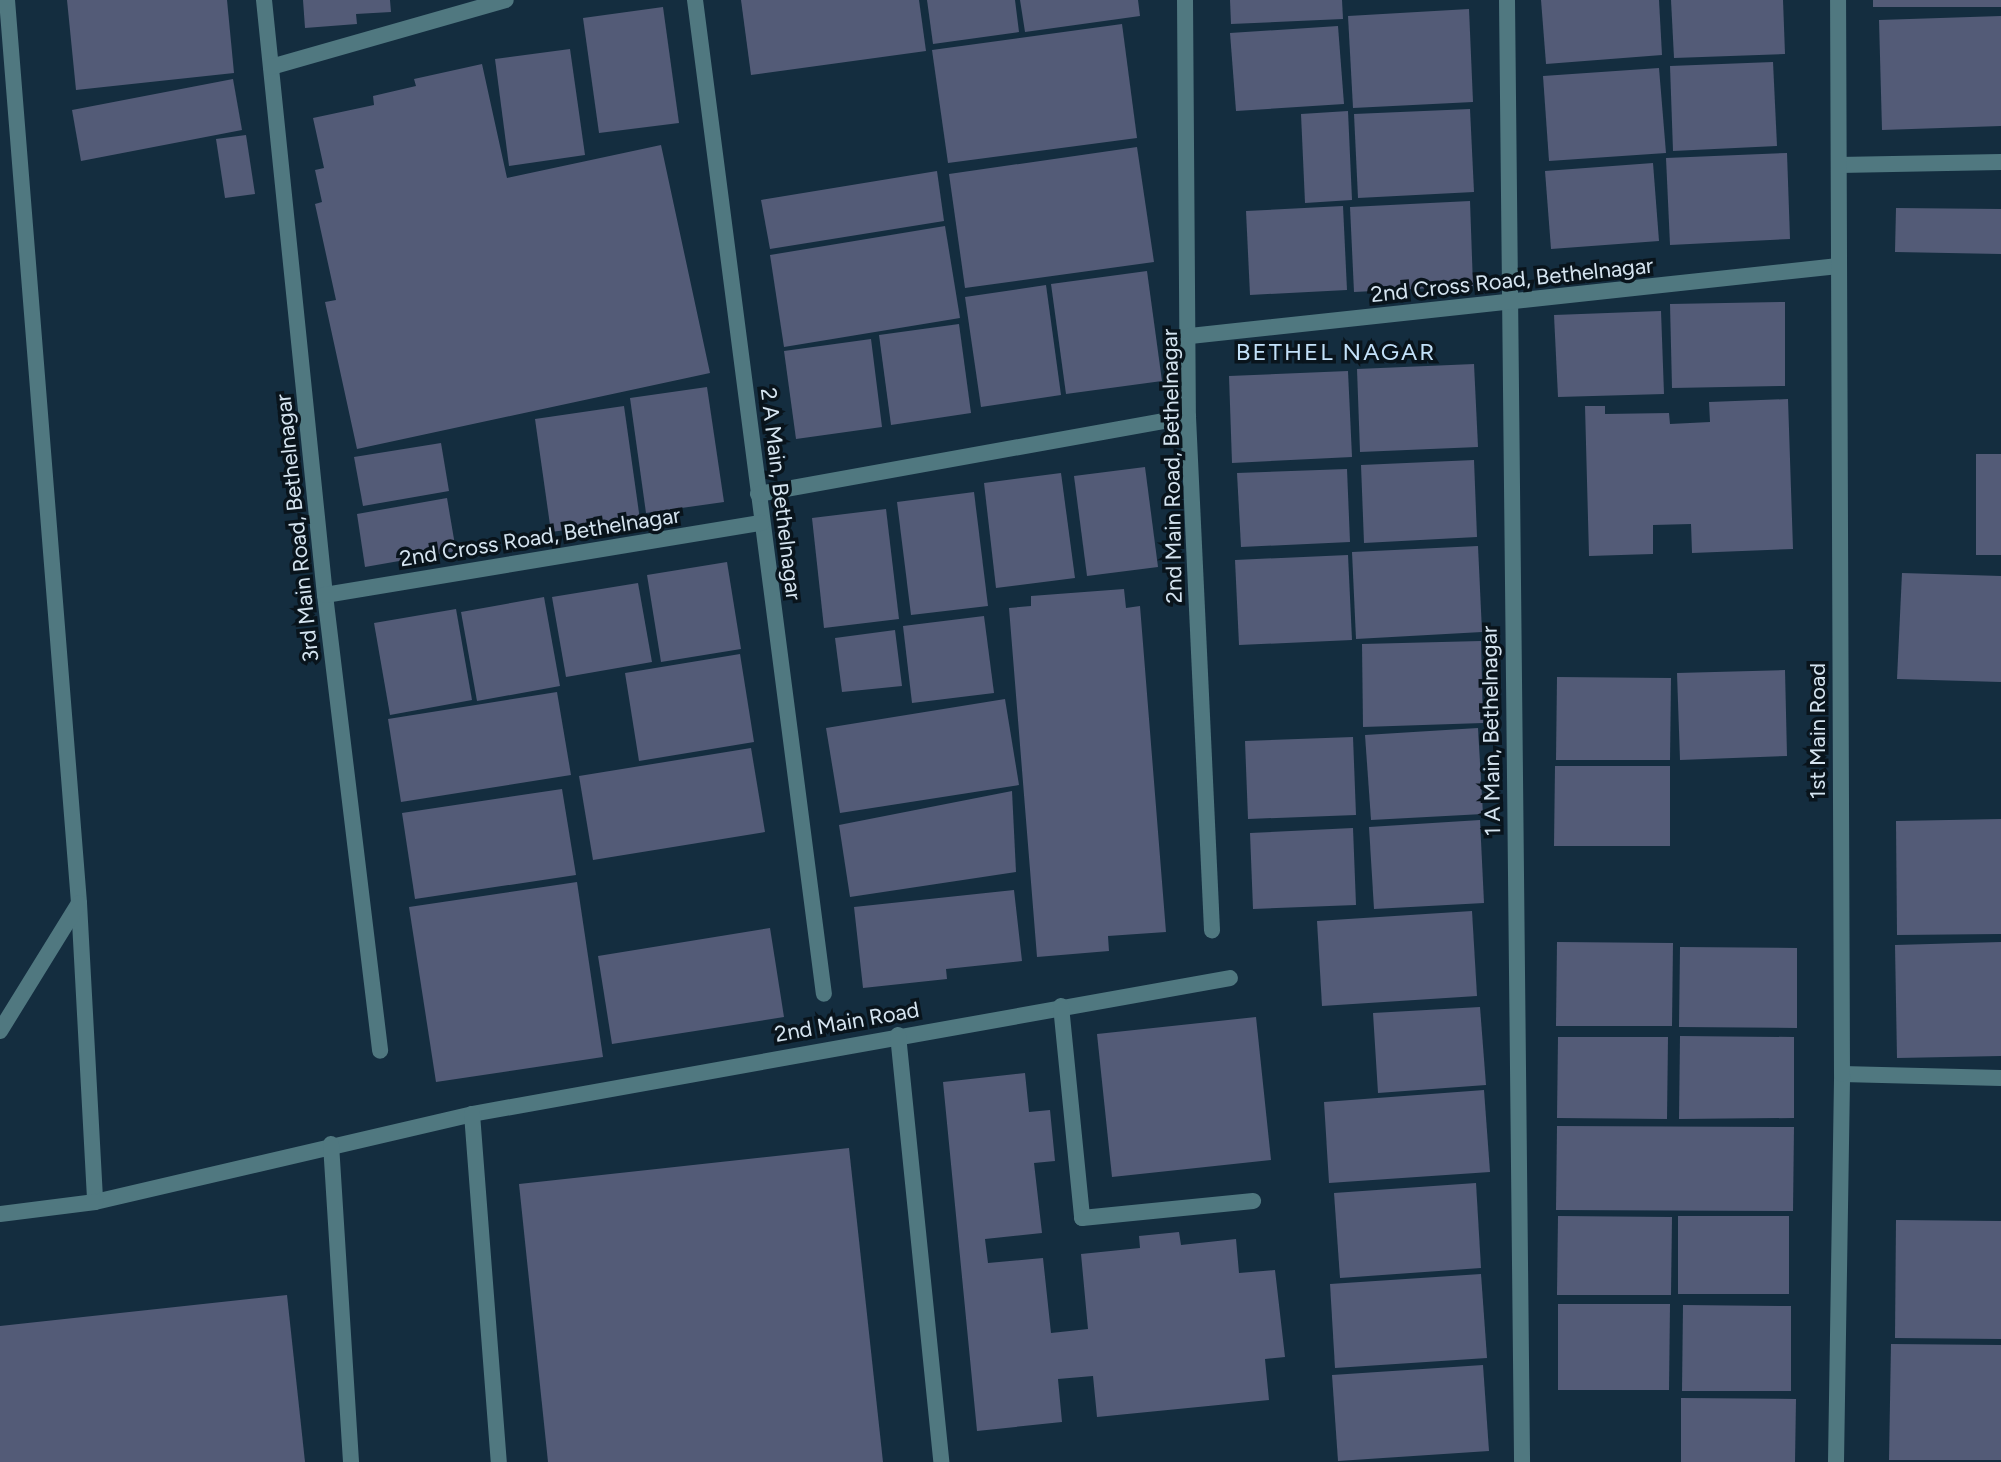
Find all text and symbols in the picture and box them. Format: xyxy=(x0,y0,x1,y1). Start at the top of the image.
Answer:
street label: 2nd Cross Road, Bethelnagar xyxy=(1369,252,1655,308)
street label: 2nd Main Road, Bethelnagar xyxy=(1156,329,1188,603)
district label: BETHEL NAGAR xyxy=(1236,338,1436,366)
street label: 2 A Main, Bethelnagar xyxy=(755,386,807,602)
street label: 3rd Main Road, Bethelnagar xyxy=(270,393,324,663)
street label: 2nd Cross Road, Bethelnagar xyxy=(398,502,682,572)
street label: 1 A Main, Bethelnagar xyxy=(1476,626,1506,836)
street label: 1st Main Road xyxy=(1805,663,1831,799)
street label: 2nd Main Road xyxy=(773,996,921,1048)

